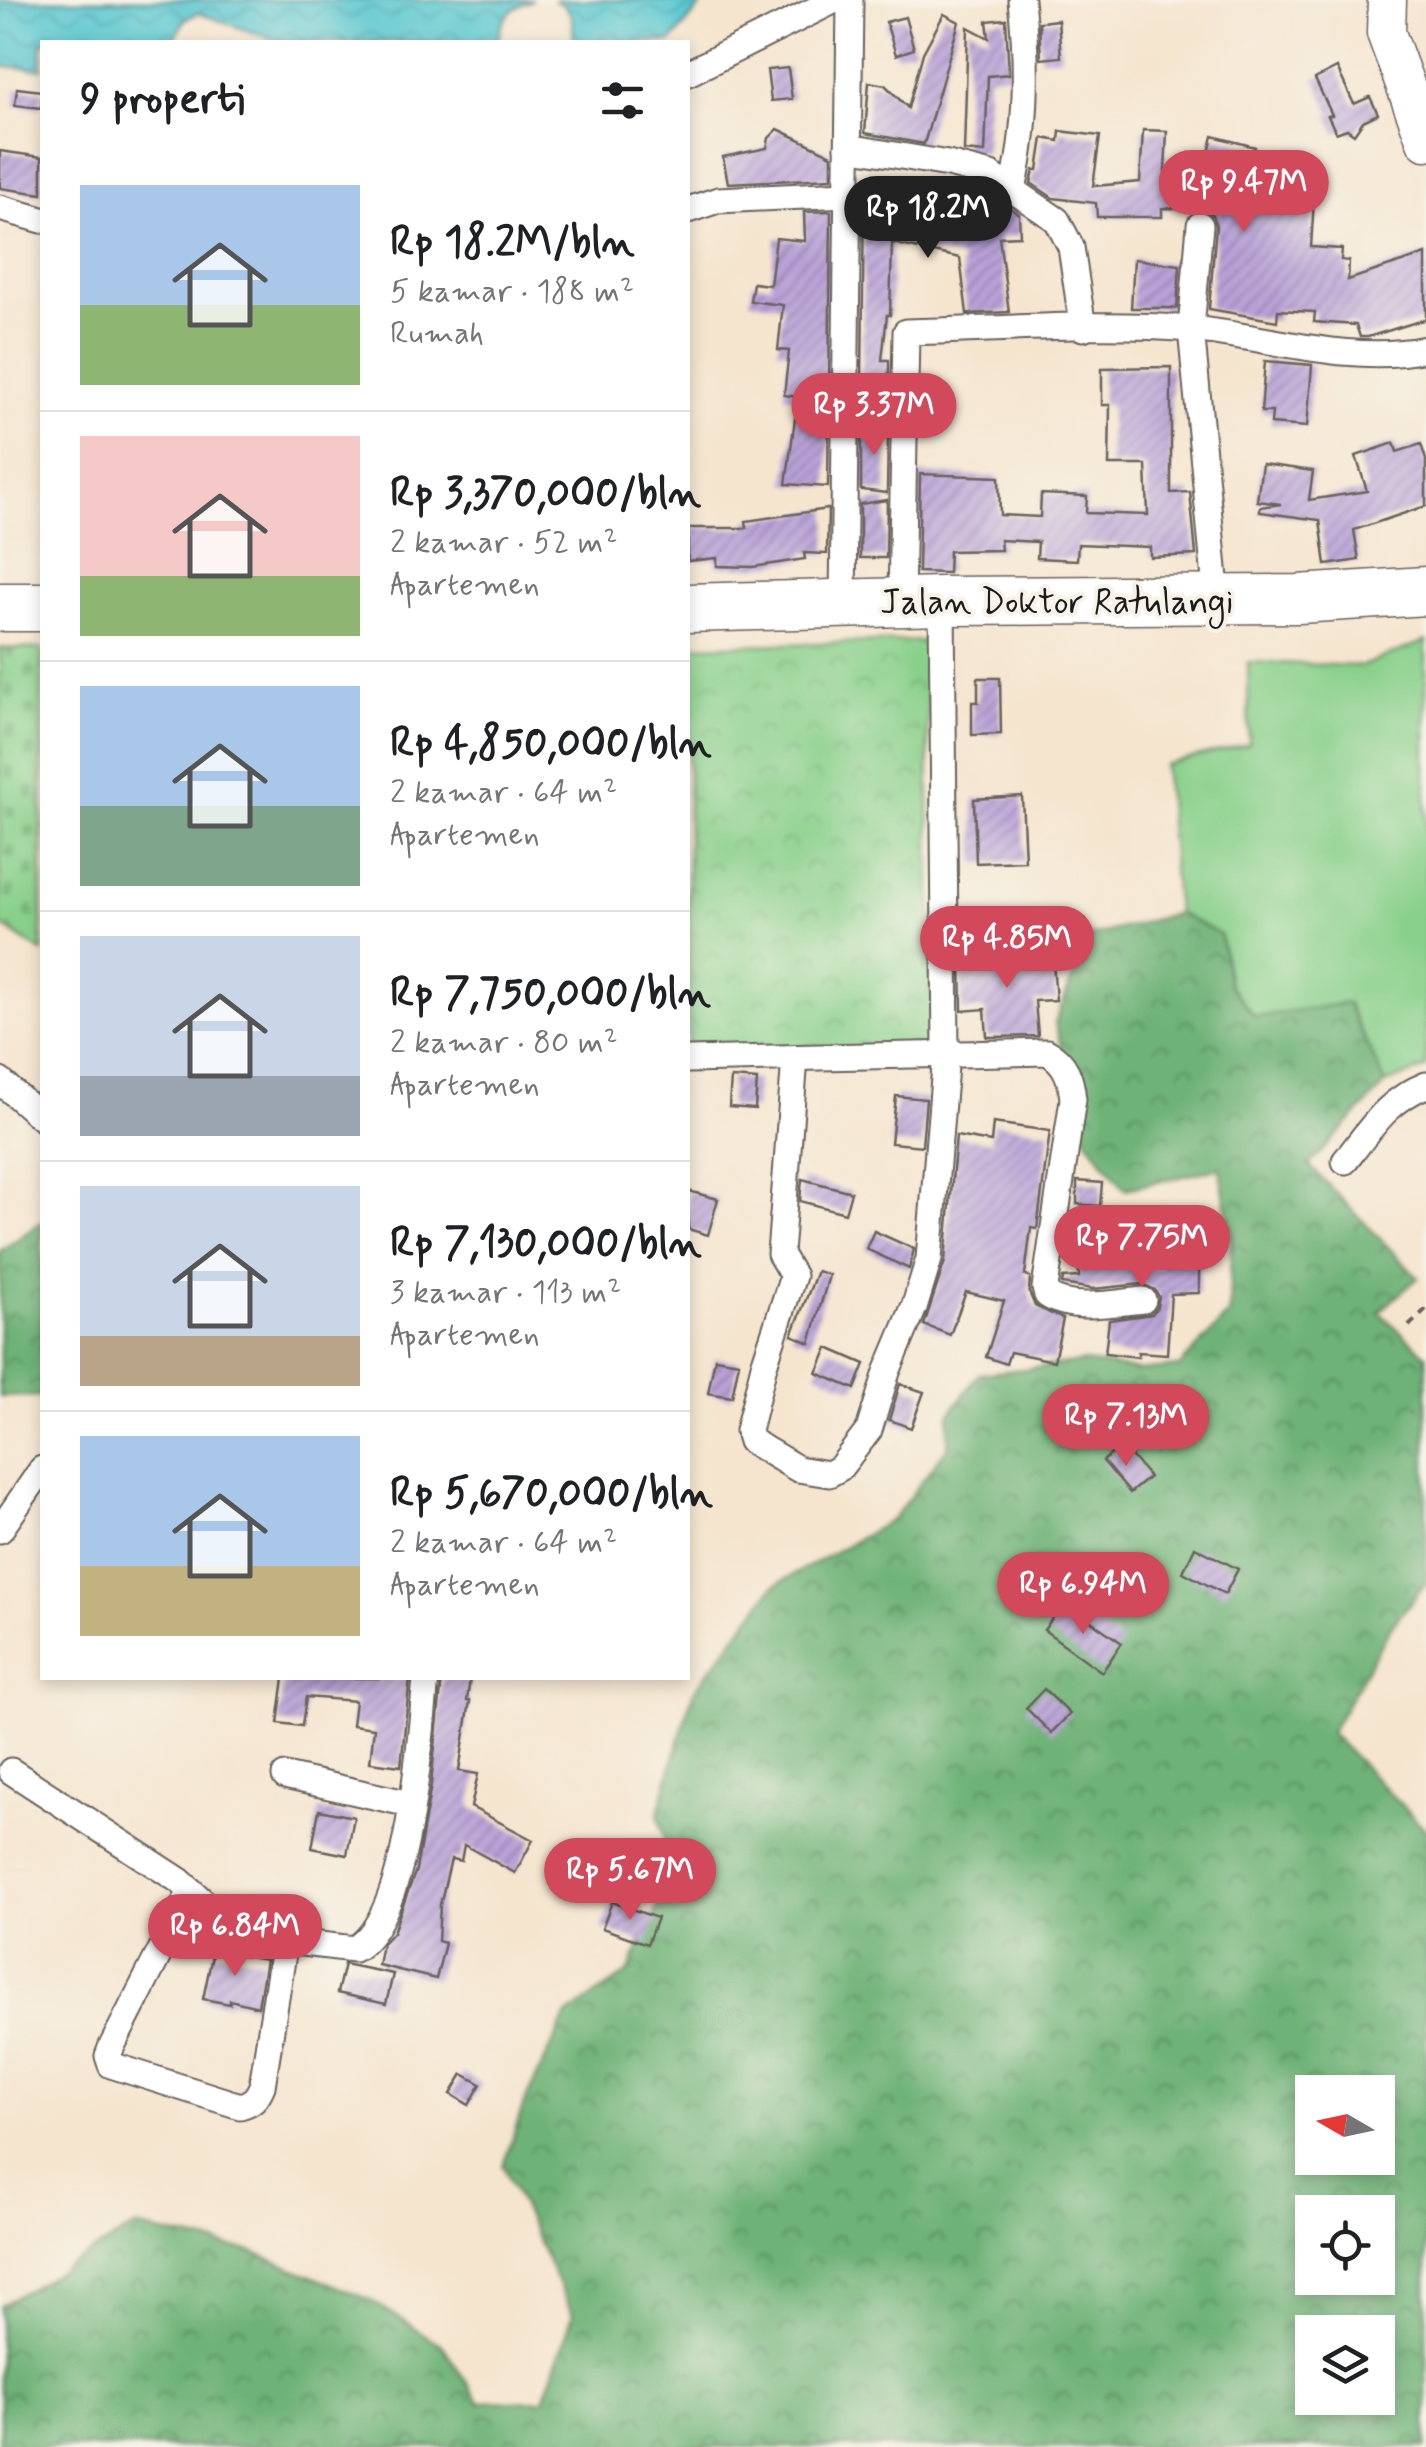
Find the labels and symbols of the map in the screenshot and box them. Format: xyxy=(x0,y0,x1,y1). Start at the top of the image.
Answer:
pin: Rp 9.47M xyxy=(1141,150,1347,235)
pin: Rp 18.2M xyxy=(825,176,1031,261)
pin: Rp 3.37M xyxy=(771,373,977,458)
street label: Jalan Doktor Ratulangi xyxy=(880,580,1234,629)
pin: Rp 4.85M xyxy=(904,906,1110,991)
pin: Rp 7.75M xyxy=(1039,1205,1245,1290)
pin: Rp 7.13M xyxy=(1023,1384,1229,1469)
pin: Rp 6.94M xyxy=(980,1552,1186,1637)
pin: Rp 5.67M xyxy=(527,1838,733,1923)
pin: Rp 6.84M xyxy=(132,1894,338,1979)
north arrow xyxy=(1295,2075,1395,2175)

